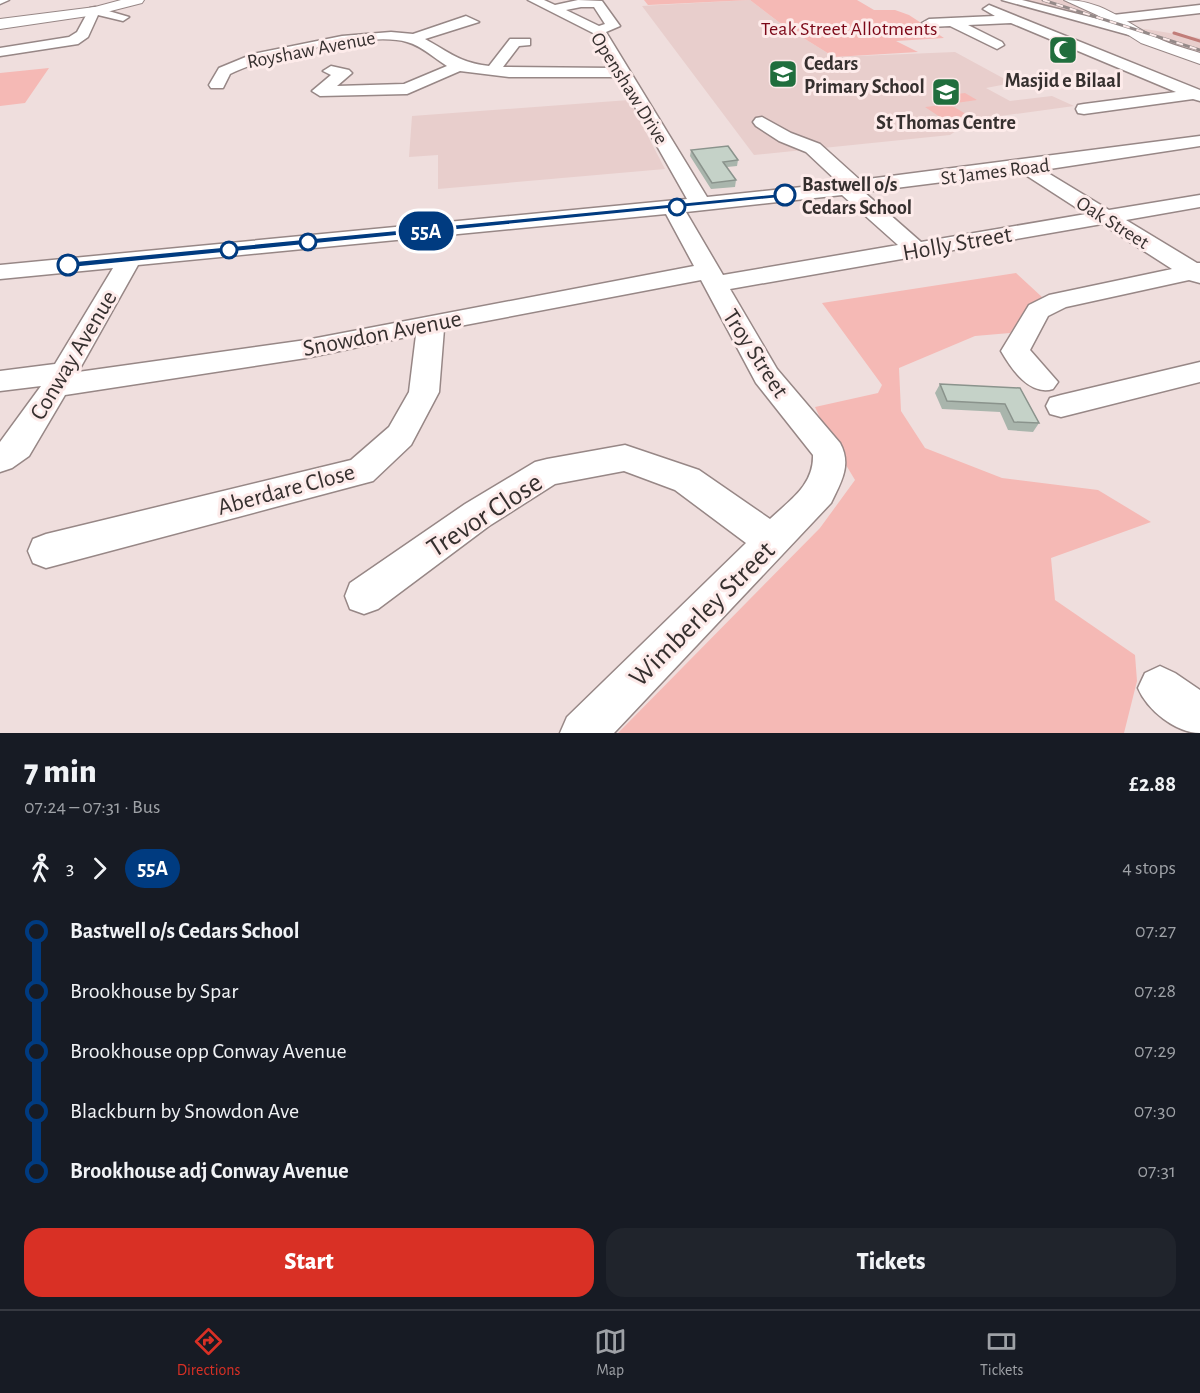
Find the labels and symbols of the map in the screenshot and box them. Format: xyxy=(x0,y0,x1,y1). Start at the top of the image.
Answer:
park label: Teak Street Allotments xyxy=(761,19,937,39)
street label: Royshaw Avenue xyxy=(245,28,377,72)
street label: Openshaw Drive xyxy=(587,29,671,148)
mosque icon: Masjid e Bilaal xyxy=(1047,34,1079,66)
place label: Cedars Primary School xyxy=(804,54,925,97)
school or university icon: Cedars Primary School xyxy=(767,58,799,90)
place label: Masjid e Bilaal xyxy=(1005,71,1121,91)
school or university icon: St Thomas Centre xyxy=(930,76,962,108)
place label: St Thomas Centre xyxy=(876,113,1016,133)
street label: St James Road xyxy=(939,155,1051,189)
place label: Bastwell o/s Cedars School xyxy=(802,175,912,218)
marker: Bastwell o/s Cedars School xyxy=(774,184,796,206)
street label: Oak Street xyxy=(1073,193,1153,253)
unlabelled marker xyxy=(668,198,686,216)
line badge: 55A xyxy=(392,212,460,250)
street label: Holly Street xyxy=(901,223,1014,265)
unlabelled marker xyxy=(299,233,317,251)
unlabelled marker xyxy=(220,241,238,259)
unlabelled marker xyxy=(57,254,79,276)
street label: Conway Avenue xyxy=(26,287,122,424)
street label: Troy Street xyxy=(718,305,793,402)
street label: Snowdon Avenue xyxy=(301,307,464,361)
street label: Aberdare Close xyxy=(215,460,358,520)
street label: Trevor Close xyxy=(423,468,548,563)
street label: Wimberley Street xyxy=(624,536,781,693)

